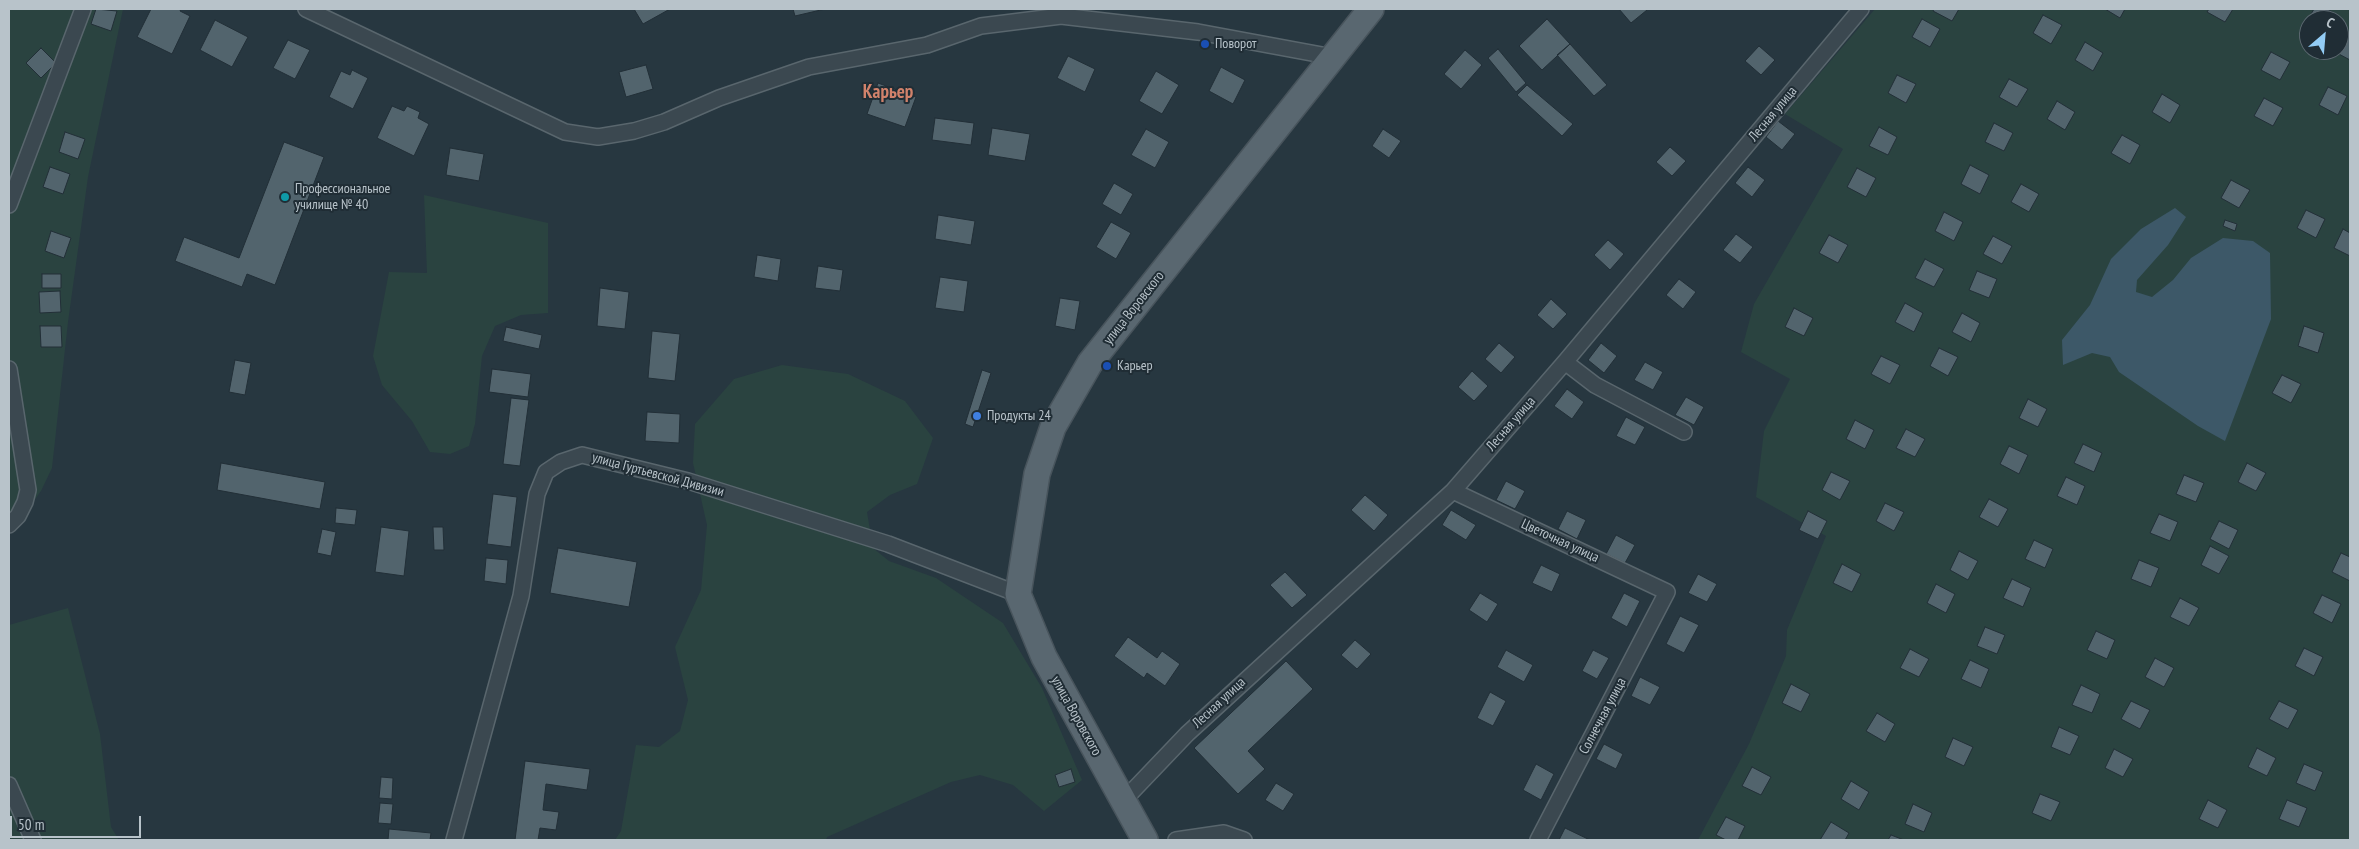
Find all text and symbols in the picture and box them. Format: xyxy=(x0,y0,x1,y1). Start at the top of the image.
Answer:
north arrow xyxy=(2299,10,2349,60)
text: С xyxy=(2323,13,2337,32)
place label: Поворот xyxy=(1215,36,1257,52)
marker: Поворот xyxy=(1199,38,1211,50)
district label: Карьер xyxy=(863,82,913,104)
street label: Лесная улица xyxy=(1745,83,1801,145)
place label: Профессиональное училище № 40 xyxy=(295,181,390,213)
marker: Профессиональное училище № 40 xyxy=(279,191,291,203)
street label: улица Воровского xyxy=(1100,268,1168,348)
place label: Карьер xyxy=(1117,358,1153,374)
marker: Карьер xyxy=(1101,360,1113,372)
street label: Лесная улица xyxy=(1483,393,1539,455)
place label: Продукты 24 xyxy=(987,408,1051,424)
marker: Продукты 24 xyxy=(971,410,983,422)
street label: улица Гуртьевской Дивизии xyxy=(590,449,726,501)
street label: Цветочная улица xyxy=(1518,516,1602,566)
street label: улица Воровского xyxy=(1047,673,1105,759)
street label: Лесная улица xyxy=(1189,674,1249,732)
street label: Солнечная улица xyxy=(1576,675,1630,757)
scale bar xyxy=(12,806,144,838)
text: 50 m xyxy=(18,815,44,834)

